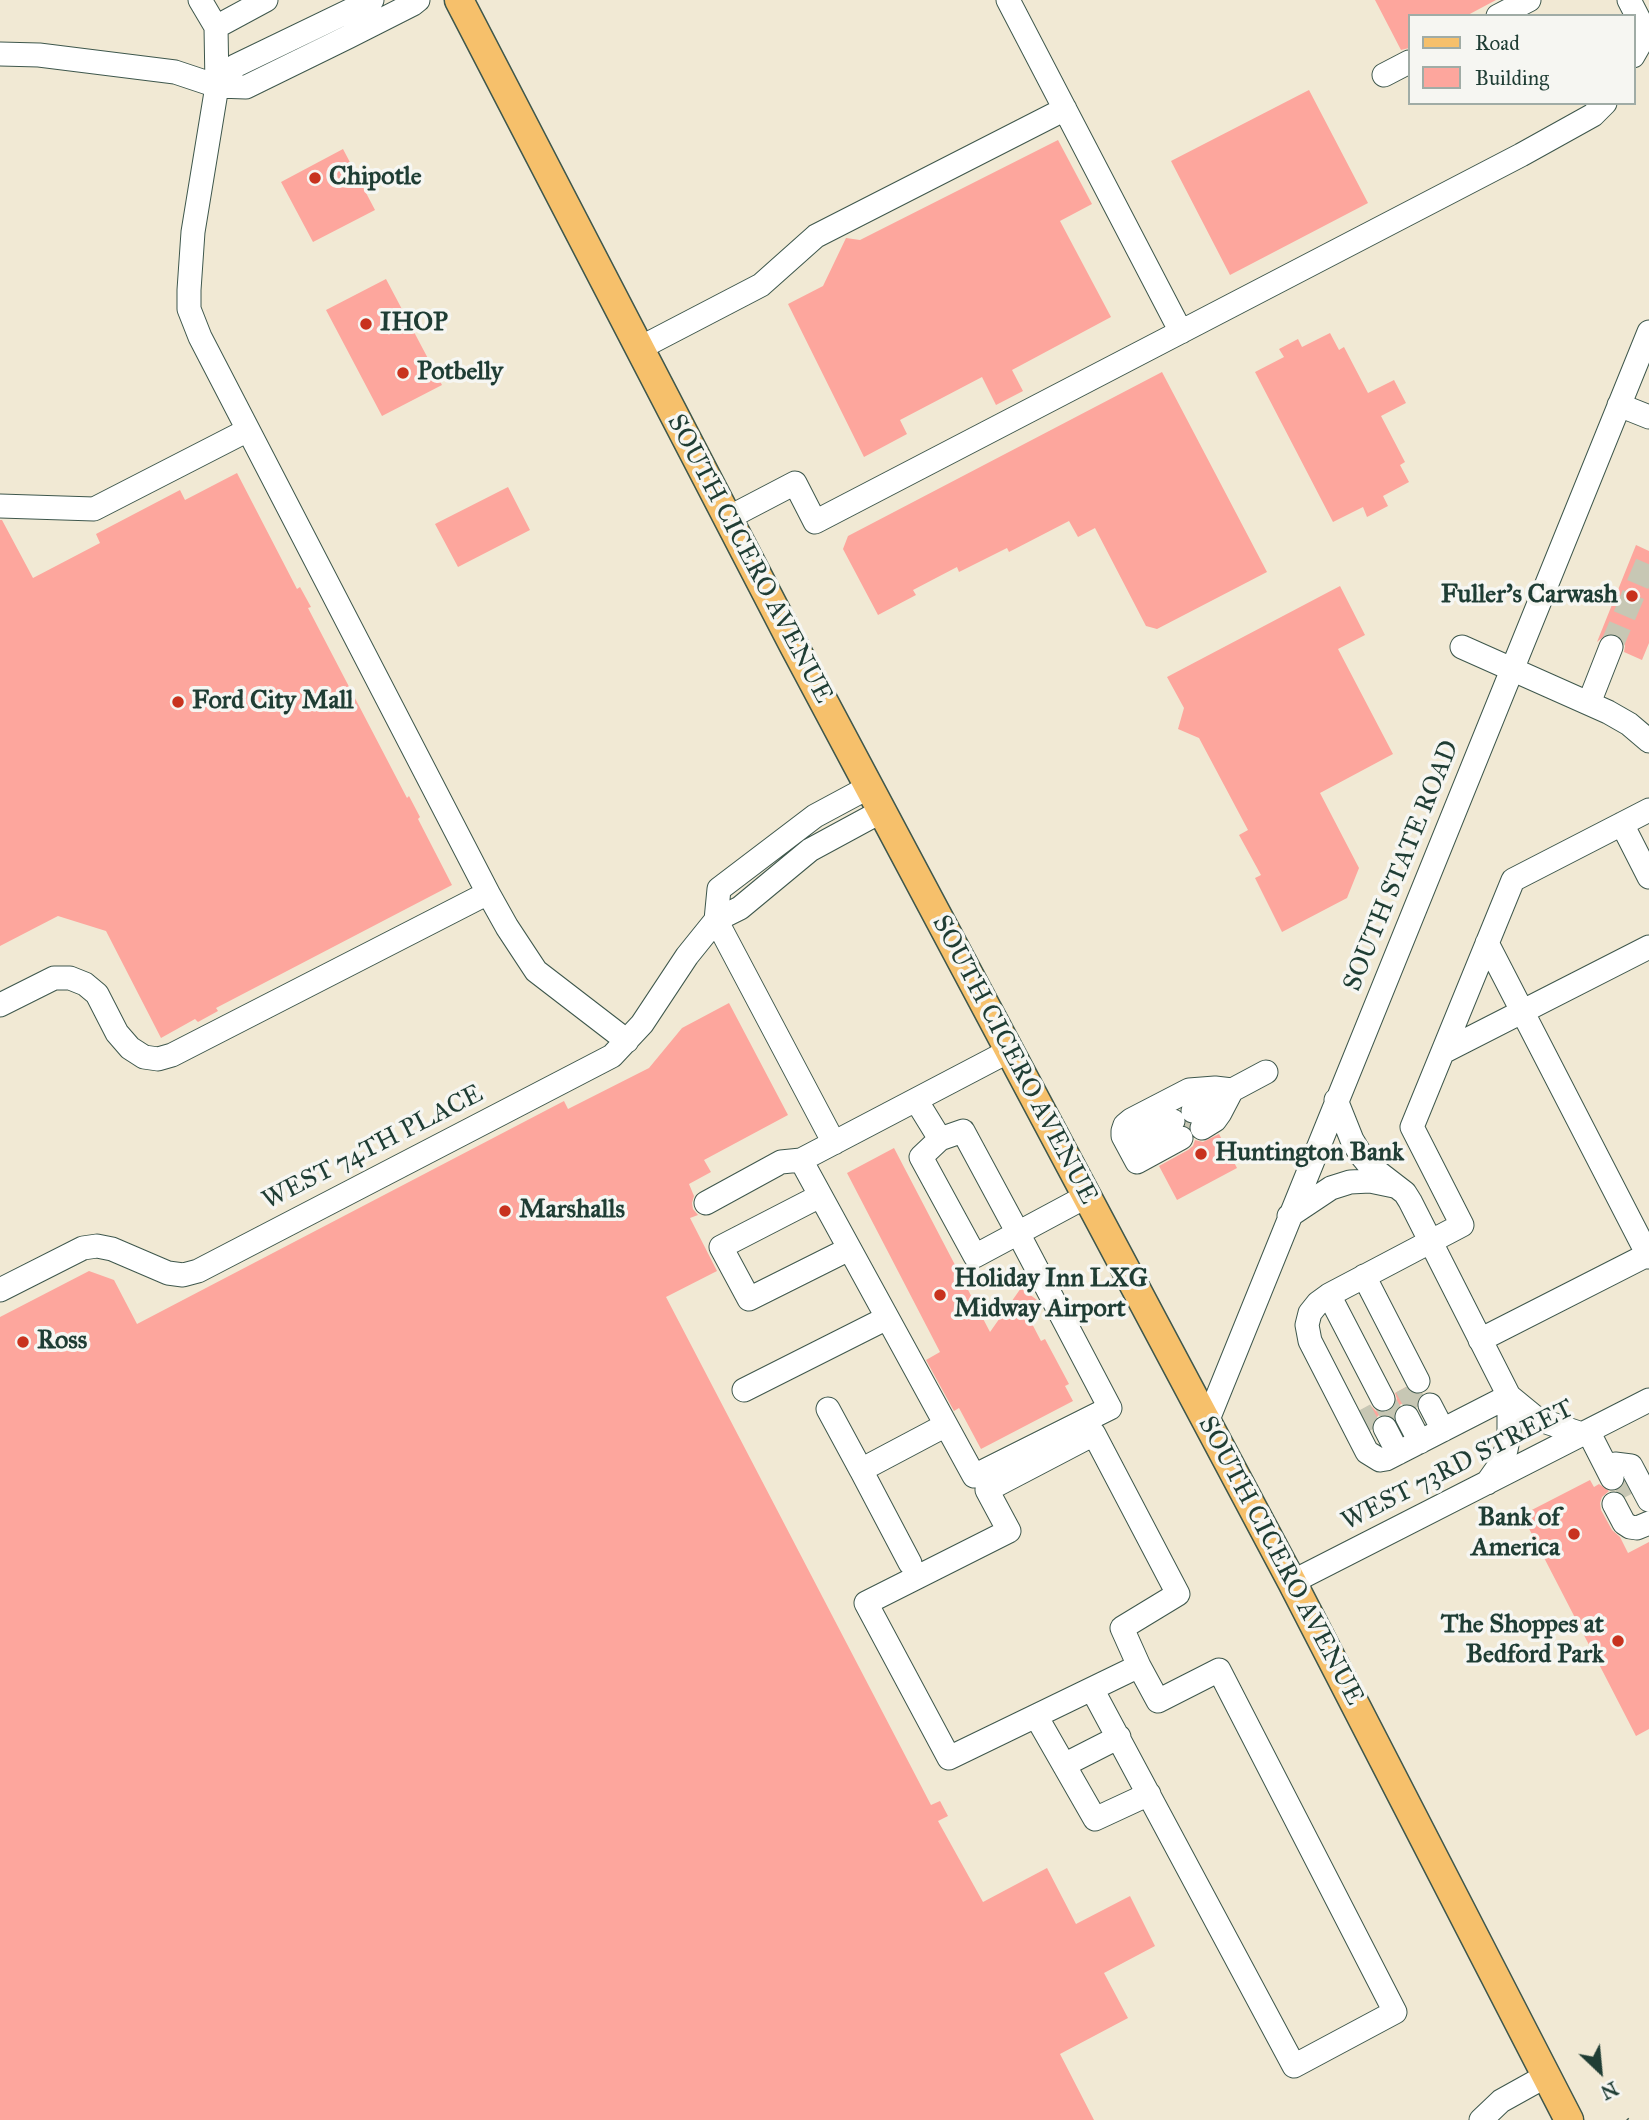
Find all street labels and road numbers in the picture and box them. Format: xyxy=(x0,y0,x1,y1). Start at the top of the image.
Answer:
street label: SOUTH CICERO AVENUE xyxy=(660,409,838,709)
street label: SOUTH STATE ROAD xyxy=(1337,736,1467,996)
street label: SOUTH CICERO AVENUE xyxy=(925,910,1103,1210)
street label: WEST 74TH PLACE xyxy=(257,1079,489,1217)
street label: WEST 73RD STREET xyxy=(1337,1394,1579,1538)
street label: SOUTH CICERO AVENUE xyxy=(1191,1411,1369,1711)

